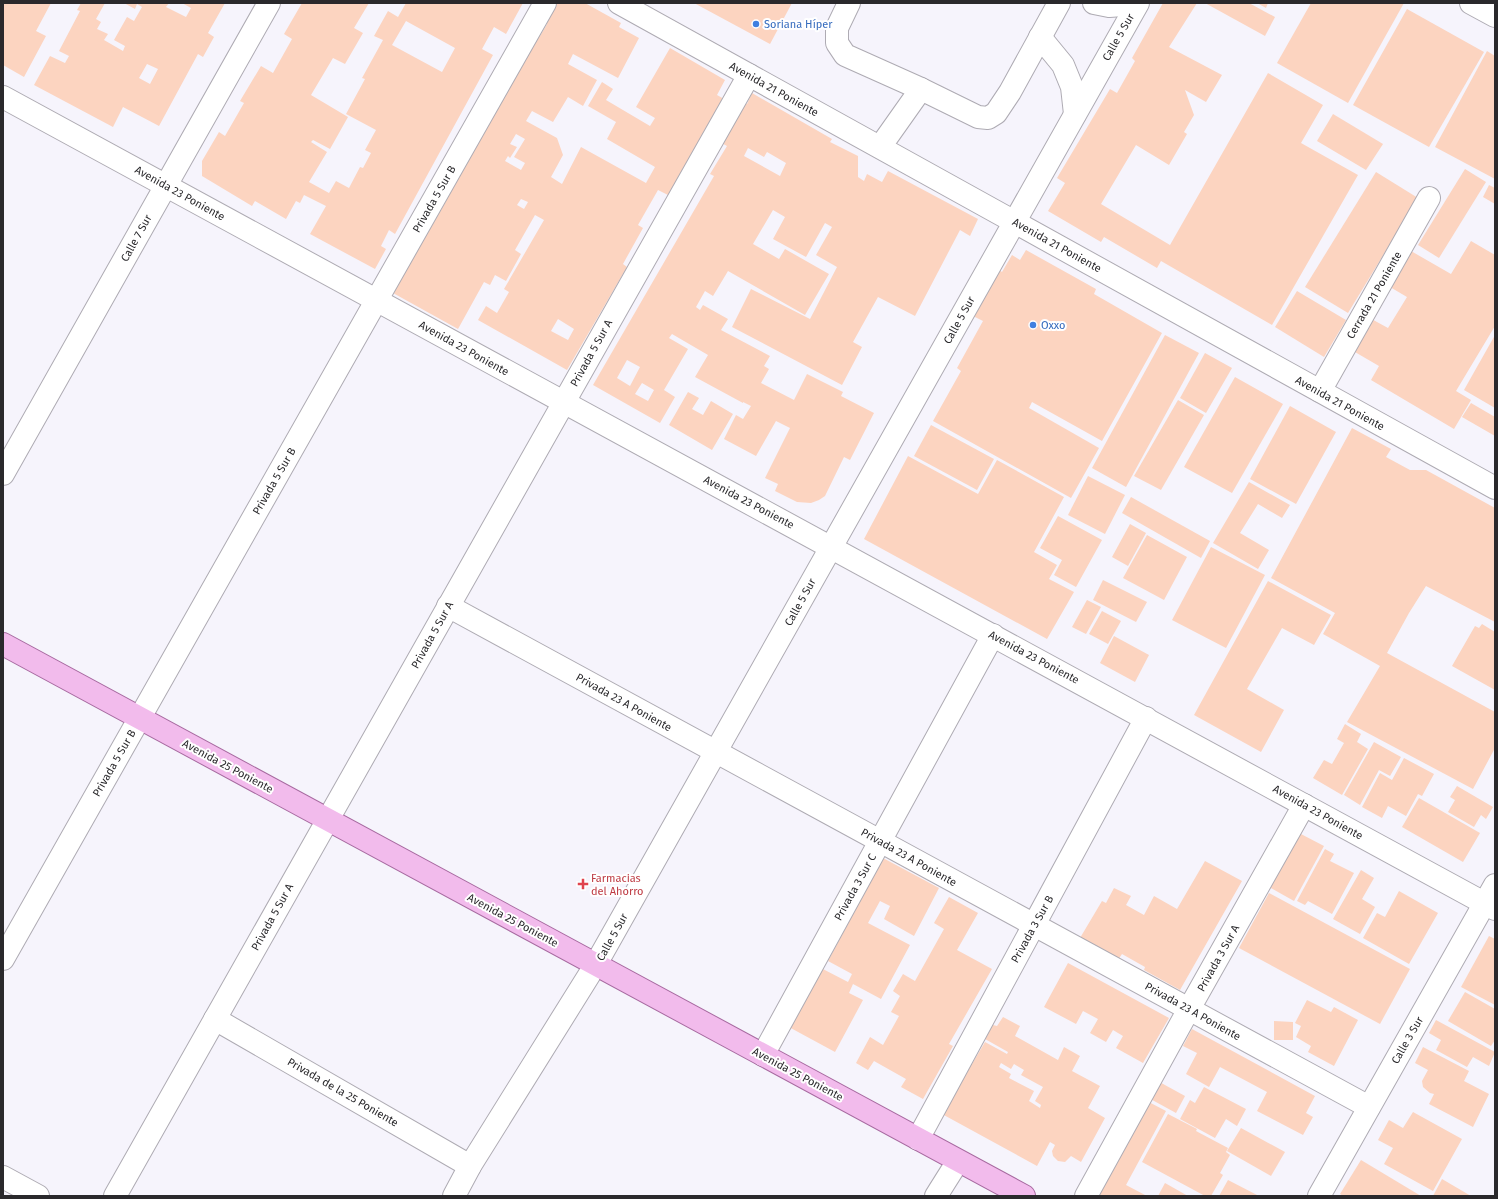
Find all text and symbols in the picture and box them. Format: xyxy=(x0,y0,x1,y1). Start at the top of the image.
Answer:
street label: Calle 5 Sur xyxy=(1100,11,1138,63)
place label: Soriana Híper xyxy=(764,18,833,31)
marker: Soriana Híper xyxy=(751,19,761,29)
street label: Avenida 21 Poniente xyxy=(727,60,821,119)
street label: Avenida 23 Poniente xyxy=(133,163,227,224)
street label: Privada 5 Sur B xyxy=(410,163,459,235)
street label: Calle 7 Sur xyxy=(118,212,155,264)
street label: Avenida 21 Poniente xyxy=(1010,216,1104,275)
street label: Cerrada 21 Poniente xyxy=(1344,249,1405,341)
street label: Calle 5 Sur xyxy=(941,294,978,346)
street label: Privada 5 Sur A xyxy=(568,317,616,389)
street label: Avenida 23 Poniente xyxy=(417,318,511,379)
place label: Oxxo xyxy=(1041,319,1066,332)
marker: Oxxo xyxy=(1028,320,1038,330)
street label: Avenida 21 Poniente xyxy=(1293,374,1387,433)
street label: Privada 5 Sur B xyxy=(250,445,299,517)
street label: Avenida 23 Poniente xyxy=(701,473,796,532)
street label: Calle 5 Sur xyxy=(782,576,819,628)
street label: Privada 5 Sur A xyxy=(409,599,457,671)
street label: Avenida 23 Poniente xyxy=(986,628,1081,687)
street label: Privada 23 A Poniente xyxy=(574,671,674,734)
street label: Privada 5 Sur B xyxy=(90,727,139,799)
street label: Avenida 25 Poniente xyxy=(180,737,275,796)
street label: Avenida 23 Poniente xyxy=(1271,782,1365,843)
street label: Privada 23 A Poniente xyxy=(859,826,959,889)
street label: Privada 3 Sur C xyxy=(832,852,879,923)
place label: Farmacias del Ahorro xyxy=(591,872,643,898)
marker: Farmacias del Ahorro xyxy=(578,879,588,889)
street label: Privada 5 Sur A xyxy=(249,881,297,953)
street label: Avenida 25 Poniente xyxy=(465,891,560,950)
street label: Privada 3 Sur B xyxy=(1009,893,1056,965)
street label: Calle 5 Sur xyxy=(594,911,631,963)
street label: Privada 3 Sur A xyxy=(1195,922,1243,994)
street label: Privada 23 A Poniente xyxy=(1143,980,1243,1043)
street label: Calle 3 Sur xyxy=(1389,1014,1427,1066)
street label: Avenida 25 Poniente xyxy=(750,1045,845,1104)
street label: Privada de la 25 Poniente xyxy=(285,1055,401,1130)

